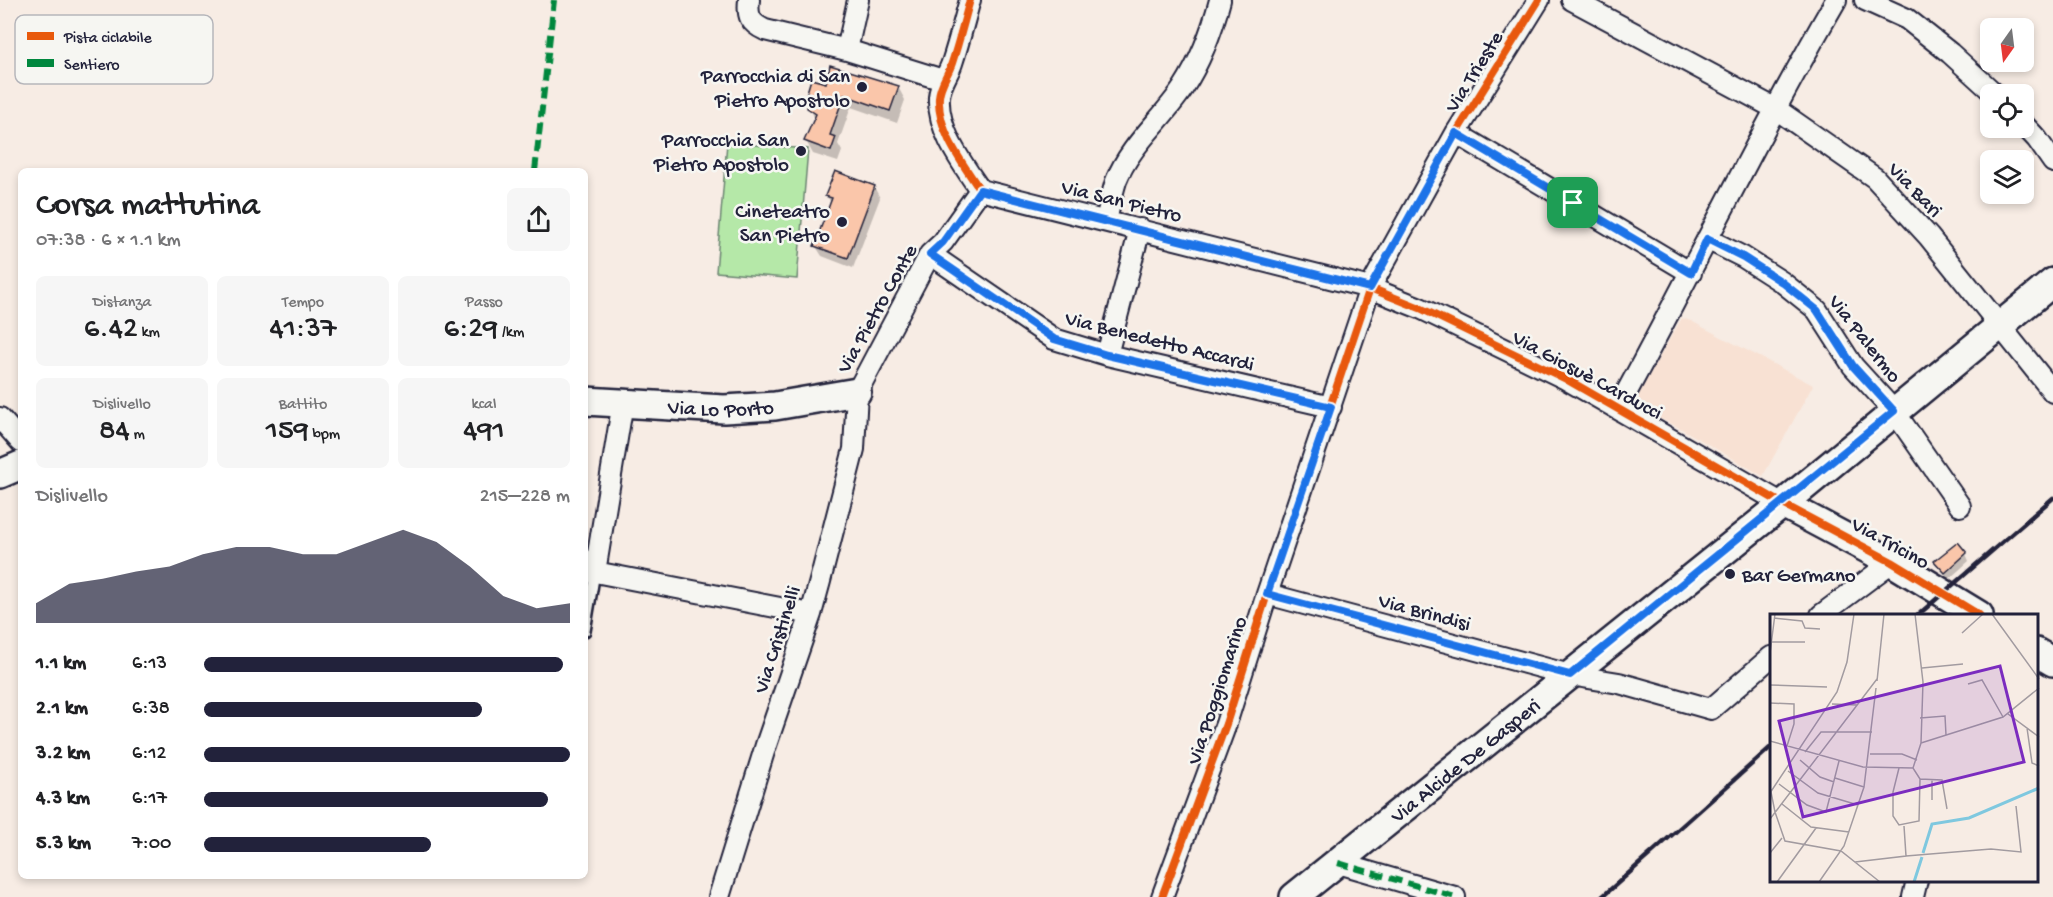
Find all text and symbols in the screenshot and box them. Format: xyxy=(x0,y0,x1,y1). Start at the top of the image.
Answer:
legend xyxy=(15,15,213,84)
north arrow xyxy=(1980,18,2034,72)
map controls xyxy=(1980,18,2034,204)
street label: Via Trieste xyxy=(1441,27,1511,119)
text: Pista ciclabile xyxy=(63,30,153,49)
text: Sentiero xyxy=(64,57,120,76)
place label: Parrocchia di San Pietro Apostolo xyxy=(700,66,850,115)
marker: Parrocchia di San Pietro Apostolo xyxy=(855,80,869,94)
button: locate xyxy=(1980,84,2034,138)
place label: Parrocchia San Pietro Apostolo xyxy=(653,130,789,179)
marker: Parrocchia San Pietro Apostolo xyxy=(794,144,808,158)
button: layers xyxy=(1980,150,2034,204)
street label: Via Bari xyxy=(1880,158,1946,224)
street label: Via San Pietro xyxy=(1057,176,1184,230)
pin xyxy=(1547,177,1598,228)
icon: arrive xyxy=(1556,186,1589,219)
text: Corsa mattutina xyxy=(36,188,260,226)
button: share xyxy=(507,188,570,251)
place label: Cineteatro San Pietro xyxy=(735,201,830,250)
marker: Cineteatro San Pietro xyxy=(835,215,849,229)
text: 07:38 · 6 × 1.1 km xyxy=(36,230,181,253)
street label: Via Pietro Conte xyxy=(833,240,925,379)
street label: Via Palermo xyxy=(1821,290,1905,389)
text: Distanza xyxy=(93,294,151,313)
text: Tempo xyxy=(282,294,324,313)
text: Passo xyxy=(465,294,503,313)
street label: Via Benedetto Accardi xyxy=(1061,308,1256,379)
text: 6.42 xyxy=(84,313,138,348)
text: 41:37 xyxy=(270,313,336,348)
text: 6:29 xyxy=(444,313,498,348)
text: km xyxy=(138,324,160,343)
text: /km xyxy=(498,324,524,343)
street label: Via Giosuè Carducci xyxy=(1506,327,1666,427)
text: Dislivello xyxy=(93,396,151,415)
text: Battito xyxy=(279,396,327,415)
text: kcal xyxy=(472,396,496,415)
street label: Via Lo Porto xyxy=(666,397,775,425)
text: 84 xyxy=(99,415,130,450)
text: 159 xyxy=(266,415,309,450)
text: 491 xyxy=(463,415,505,450)
text: m xyxy=(130,426,145,445)
text: bpm xyxy=(309,426,340,445)
text: Dislivello xyxy=(36,486,108,509)
text: 215–228 m xyxy=(480,486,570,509)
street label: Via Tricino xyxy=(1845,513,1933,577)
place label: Bar Germano xyxy=(1741,565,1856,590)
marker: Bar Germano xyxy=(1723,567,1737,581)
street label: Via Cristinelli xyxy=(750,583,808,698)
street label: Via Brindisi xyxy=(1374,590,1473,639)
street label: Via Poggiomarino xyxy=(1183,614,1255,769)
inset map xyxy=(1770,614,2038,882)
text: 1.1 km xyxy=(36,653,86,676)
text: 6:13 xyxy=(132,653,167,676)
street label: Via Alcide De Gasperi xyxy=(1386,695,1547,831)
text: 2.1 km xyxy=(36,698,88,721)
text: 6:38 xyxy=(132,698,170,721)
text: 3.2 km xyxy=(36,743,90,766)
text: 6:12 xyxy=(132,743,166,766)
text: 4.3 km xyxy=(36,788,90,811)
text: 6:17 xyxy=(132,788,167,811)
text: 5.3 km xyxy=(36,833,91,856)
text: 7:00 xyxy=(132,833,171,856)

